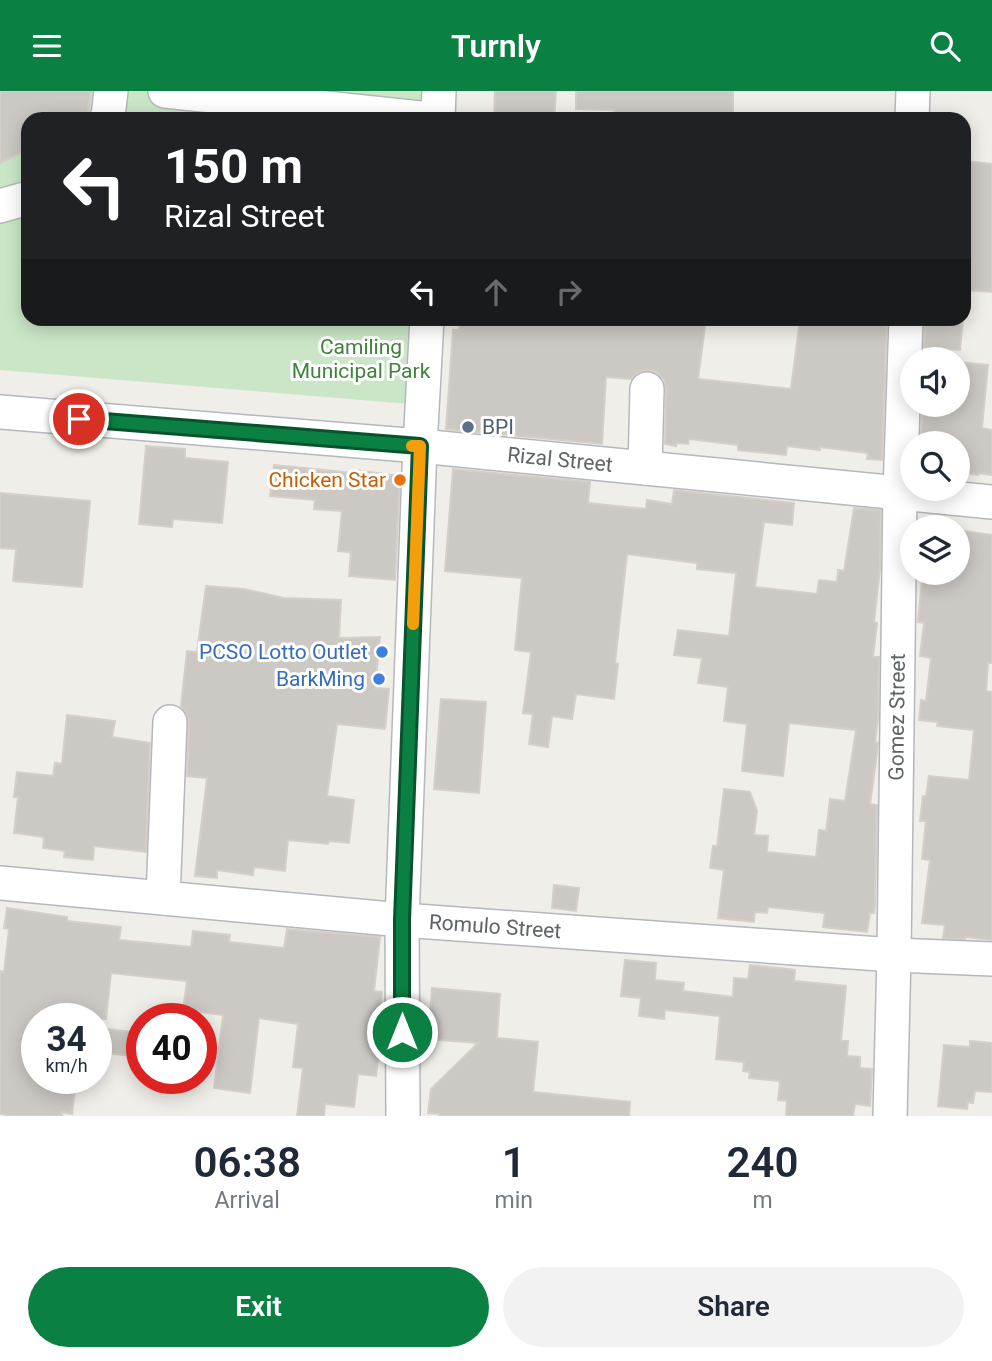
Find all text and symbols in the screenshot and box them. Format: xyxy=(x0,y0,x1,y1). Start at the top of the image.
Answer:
icon: menu xyxy=(28,27,66,65)
text: Turnly xyxy=(451,27,541,65)
icon: search xyxy=(926,27,964,65)
text: 150 m xyxy=(164,138,303,195)
icon: left xyxy=(49,140,140,231)
text: Rizal Street xyxy=(164,197,325,235)
icon: left xyxy=(404,273,442,311)
icon: ahead xyxy=(477,273,515,311)
icon: right xyxy=(550,273,588,311)
park label: Camiling Municipal Park xyxy=(292,335,431,383)
map controls xyxy=(900,347,970,585)
button: sound xyxy=(900,347,970,417)
pin xyxy=(49,389,109,449)
icon: arrive xyxy=(60,400,98,438)
place label: BPI xyxy=(482,415,514,439)
marker: BPI xyxy=(460,419,476,435)
button: search xyxy=(900,431,970,501)
street label: Rizal Street xyxy=(506,443,614,477)
place label: Chicken Star xyxy=(268,468,386,492)
marker: Chicken Star xyxy=(392,472,408,488)
button: layers xyxy=(900,515,970,585)
place label: PCSO Lotto Outlet xyxy=(199,640,368,664)
marker: PCSO Lotto Outlet xyxy=(374,644,390,660)
street label: Gomez Street xyxy=(884,653,910,781)
place label: BarkMing xyxy=(276,667,365,691)
marker: BarkMing xyxy=(371,671,387,687)
street label: Romulo Street xyxy=(428,910,562,943)
position arrow xyxy=(365,995,439,1069)
speed limit sign: 40 xyxy=(126,1003,217,1094)
text: 34 xyxy=(46,1019,87,1060)
text: km/h xyxy=(45,1055,88,1076)
text: 06:38 xyxy=(194,1138,301,1187)
text: 1 xyxy=(502,1138,526,1187)
text: 240 xyxy=(726,1138,798,1187)
text: Arrival xyxy=(215,1187,280,1214)
text: min xyxy=(494,1187,533,1214)
text: m xyxy=(752,1187,773,1214)
button: Exit xyxy=(28,1267,489,1347)
button: Share xyxy=(503,1267,964,1347)

